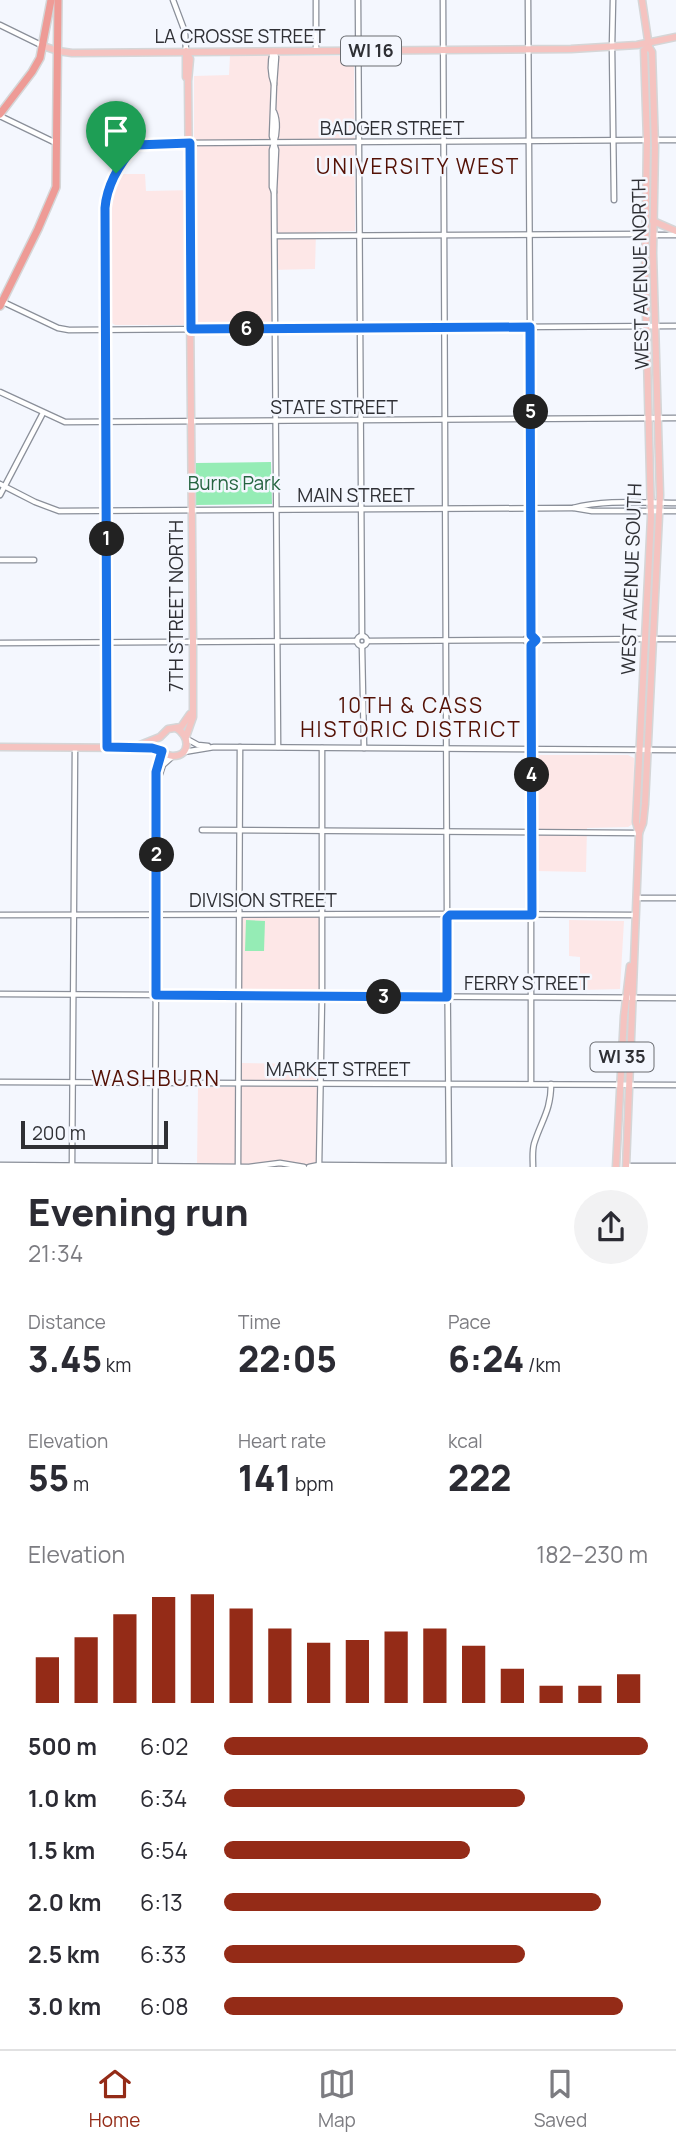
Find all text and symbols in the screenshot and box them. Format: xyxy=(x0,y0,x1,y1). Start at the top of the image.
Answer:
street label: LA CROSSE STREET xyxy=(154,23,326,49)
road number: WI 16 xyxy=(341,36,401,66)
pin xyxy=(86,101,146,173)
icon: arrive xyxy=(97,112,135,150)
street label: BADGER STREET xyxy=(320,115,465,141)
district label: UNIVERSITY WEST xyxy=(316,152,520,180)
street label: WEST AVENUE NORTH xyxy=(625,178,655,370)
pin: 6 xyxy=(230,312,264,346)
text: 6 xyxy=(241,315,252,341)
street label: STATE STREET xyxy=(270,394,398,420)
pin: 5 xyxy=(514,394,548,430)
text: 5 xyxy=(525,398,536,424)
park label: Burns Park xyxy=(188,470,281,496)
street label: MAIN STREET xyxy=(297,482,415,508)
street label: WEST AVENUE SOUTH xyxy=(615,483,647,675)
street label: 7TH STREET NORTH xyxy=(163,520,189,692)
pin: 1 xyxy=(90,522,124,556)
text: 1 xyxy=(102,525,111,551)
district label: 10TH & CASS HISTORIC DISTRICT xyxy=(300,691,522,743)
pin: 4 xyxy=(514,758,550,792)
text: 4 xyxy=(526,761,537,787)
pin: 2 xyxy=(140,838,174,872)
text: 2 xyxy=(151,841,162,867)
street label: DIVISION STREET xyxy=(189,887,338,913)
street label: FERRY STREET xyxy=(464,970,591,996)
pin: 3 xyxy=(366,979,402,1014)
text: 3 xyxy=(378,983,389,1009)
road number: WI 35 xyxy=(590,1042,654,1072)
street label: MARKET STREET xyxy=(266,1056,411,1082)
district label: WASHBURN xyxy=(91,1064,221,1092)
scale bar xyxy=(21,1118,168,1150)
text: 200 m xyxy=(32,1120,86,1146)
text: Evening run xyxy=(28,1185,249,1237)
button: share xyxy=(574,1190,648,1264)
text: 21:34 xyxy=(28,1237,83,1269)
text: Distance xyxy=(28,1309,106,1335)
text: Time xyxy=(238,1309,281,1335)
text: Pace xyxy=(448,1309,491,1335)
text: 3.45 xyxy=(28,1335,102,1383)
text: 22:05 xyxy=(238,1335,337,1383)
text: 6:24 xyxy=(448,1335,524,1383)
text: km xyxy=(102,1352,131,1378)
text: /km xyxy=(524,1352,561,1378)
text: Elevation xyxy=(28,1428,108,1454)
text: Heart rate xyxy=(238,1428,326,1454)
text: kcal xyxy=(448,1428,483,1454)
text: 55 xyxy=(28,1454,69,1502)
text: 141 xyxy=(238,1454,291,1502)
text: 222 xyxy=(448,1454,511,1502)
text: m xyxy=(69,1471,89,1497)
text: bpm xyxy=(291,1471,334,1497)
text: Elevation xyxy=(28,1538,125,1570)
text: 182–230 m xyxy=(536,1538,648,1570)
text: 500 m xyxy=(28,1730,97,1762)
text: 6:02 xyxy=(140,1730,188,1762)
text: 1.0 km xyxy=(28,1782,97,1814)
text: 6:34 xyxy=(140,1782,187,1814)
text: 1.5 km xyxy=(28,1834,95,1866)
text: 6:54 xyxy=(140,1834,188,1866)
text: 2.0 km xyxy=(28,1886,101,1918)
text: 6:13 xyxy=(140,1886,183,1918)
text: 2.5 km xyxy=(28,1938,100,1970)
text: 6:33 xyxy=(140,1938,187,1970)
text: 3.0 km xyxy=(28,1990,101,2022)
text: 6:08 xyxy=(140,1990,189,2022)
tab: Home xyxy=(89,2065,140,2133)
tab: Map xyxy=(318,2065,356,2133)
tab: Saved xyxy=(534,2065,587,2133)

